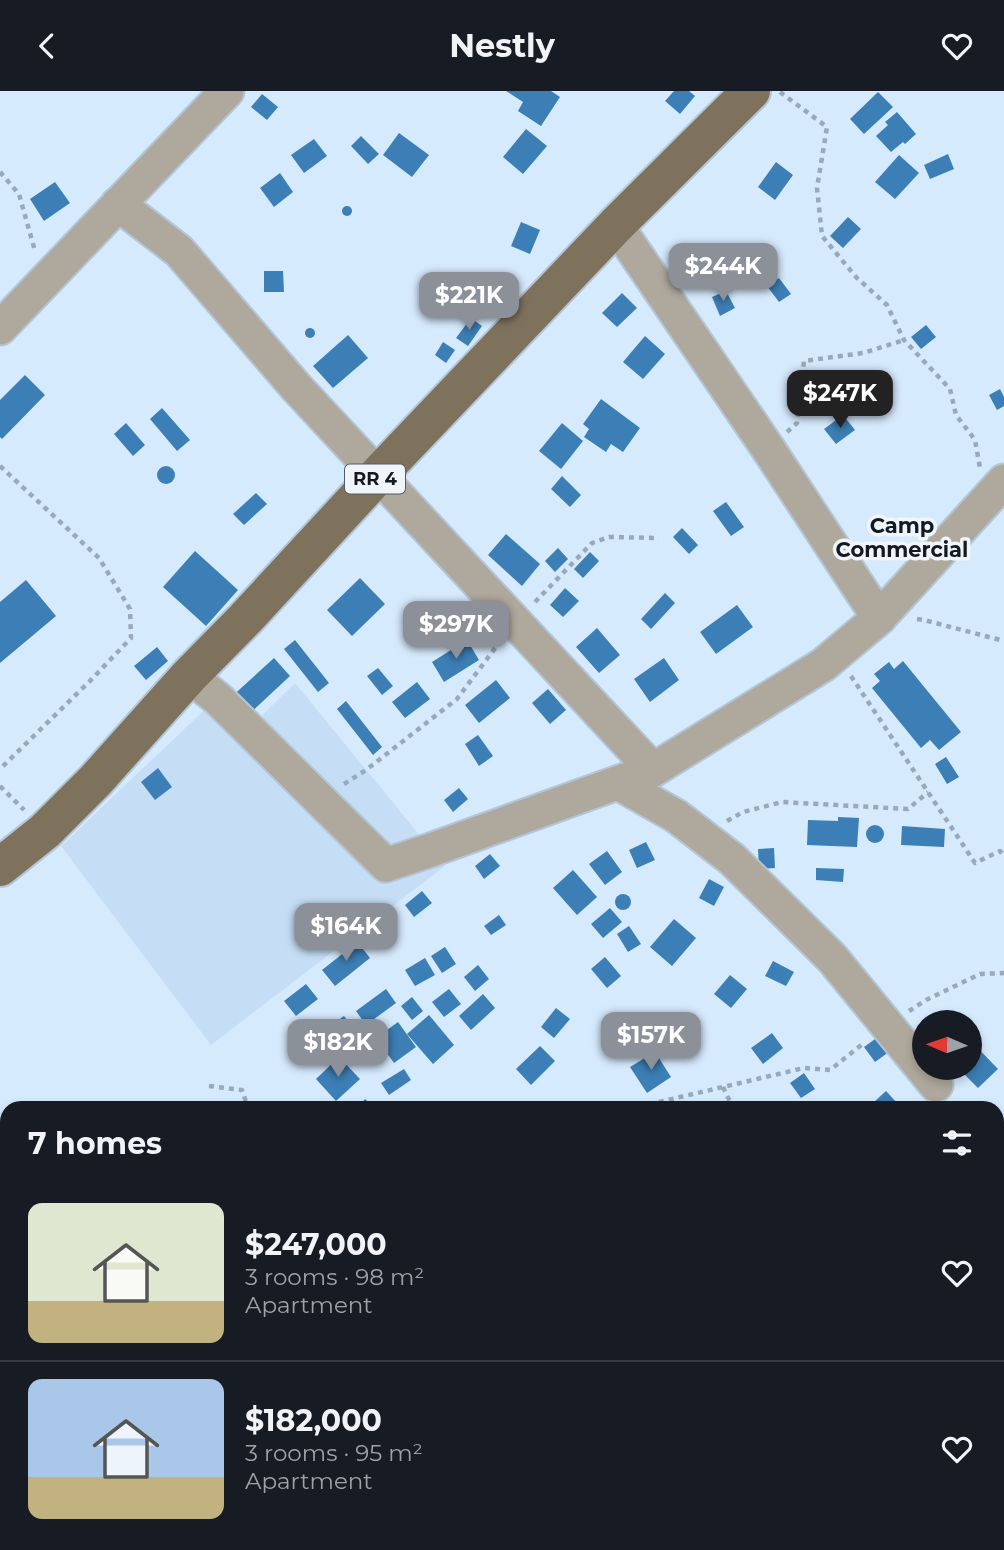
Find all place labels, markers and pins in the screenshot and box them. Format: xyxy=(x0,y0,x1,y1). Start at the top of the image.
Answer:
pin: $244K xyxy=(674,243,772,303)
pin: $221K xyxy=(420,273,518,332)
pin: $247K xyxy=(791,371,889,430)
pin: $297K xyxy=(407,601,505,661)
pin: $164K xyxy=(297,903,395,963)
pin: $157K xyxy=(602,1013,700,1072)
pin: $182K xyxy=(289,1019,387,1079)

